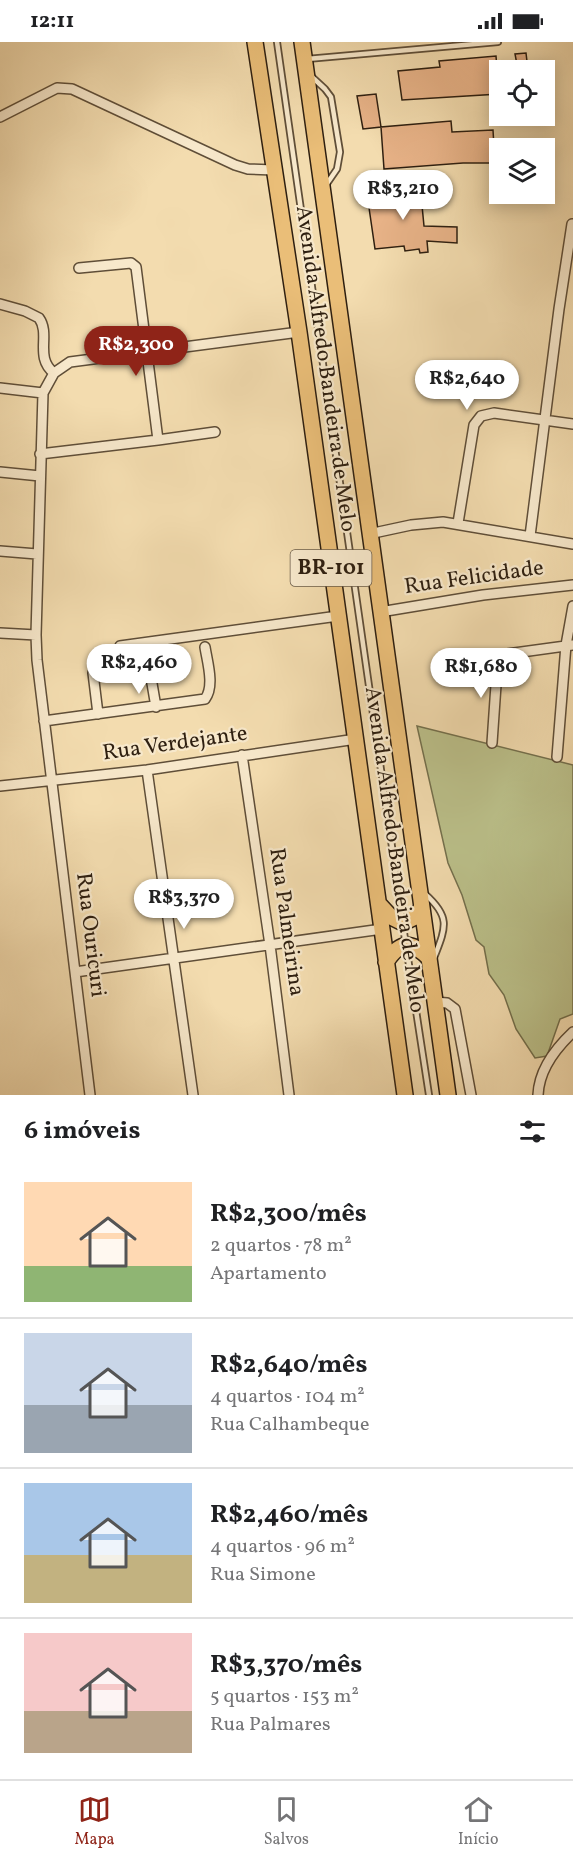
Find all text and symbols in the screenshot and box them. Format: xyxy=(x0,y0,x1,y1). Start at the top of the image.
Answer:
text: 12:11 xyxy=(30,6,74,37)
map controls xyxy=(489,60,555,204)
button: locate xyxy=(489,60,555,126)
button: layers xyxy=(489,138,555,204)
pin: R$3,210 xyxy=(348,170,458,221)
text: R$3,210 xyxy=(367,175,439,203)
street label: Avenida Alfredo Bandeira de Melo xyxy=(287,204,363,534)
pin: R$2,300 xyxy=(81,326,191,377)
text: R$2,300 xyxy=(98,331,174,359)
pin: R$2,640 xyxy=(412,360,522,411)
text: R$2,640 xyxy=(429,365,505,393)
road number: BR-101 xyxy=(290,550,372,586)
street label: Rua Felicidade xyxy=(402,553,546,603)
pin: R$2,460 xyxy=(84,644,194,695)
pin: R$1,680 xyxy=(426,648,536,699)
text: R$2,460 xyxy=(101,649,177,677)
text: R$1,680 xyxy=(444,653,518,681)
street label: Avenida Alfredo Bandeira de Melo xyxy=(356,685,432,1015)
street label: Rua Verdejante xyxy=(101,718,249,770)
street label: Rua Palmeirina xyxy=(260,846,312,998)
street label: Rua Ouricuri xyxy=(67,871,113,999)
pin: R$3,370 xyxy=(129,879,239,930)
text: R$3,370 xyxy=(148,884,220,912)
text: 6 imóveis xyxy=(24,1113,140,1149)
icon: filters xyxy=(516,1115,549,1148)
text: R$2,300/mês xyxy=(210,1196,367,1232)
icon: home xyxy=(72,1206,144,1278)
text: 2 quartos · 78 m² xyxy=(210,1232,352,1260)
text: Apartamento xyxy=(210,1260,327,1288)
text: R$2,640/mês xyxy=(210,1347,367,1383)
icon: home xyxy=(72,1357,144,1429)
text: 4 quartos · 104 m² xyxy=(210,1383,365,1411)
text: Rua Calhambeque xyxy=(210,1411,370,1439)
text: R$2,460/mês xyxy=(210,1497,368,1533)
icon: home xyxy=(72,1507,144,1579)
text: 4 quartos · 96 m² xyxy=(210,1533,355,1561)
text: Rua Simone xyxy=(210,1561,316,1589)
text: R$3,370/mês xyxy=(210,1647,362,1683)
icon: home xyxy=(72,1657,144,1729)
text: 5 quartos · 153 m² xyxy=(210,1683,359,1711)
text: Rua Palmares xyxy=(210,1711,331,1739)
tab: Mapa xyxy=(75,1793,115,1851)
tab: Salvos xyxy=(264,1793,309,1851)
tab: Início xyxy=(458,1793,498,1851)

